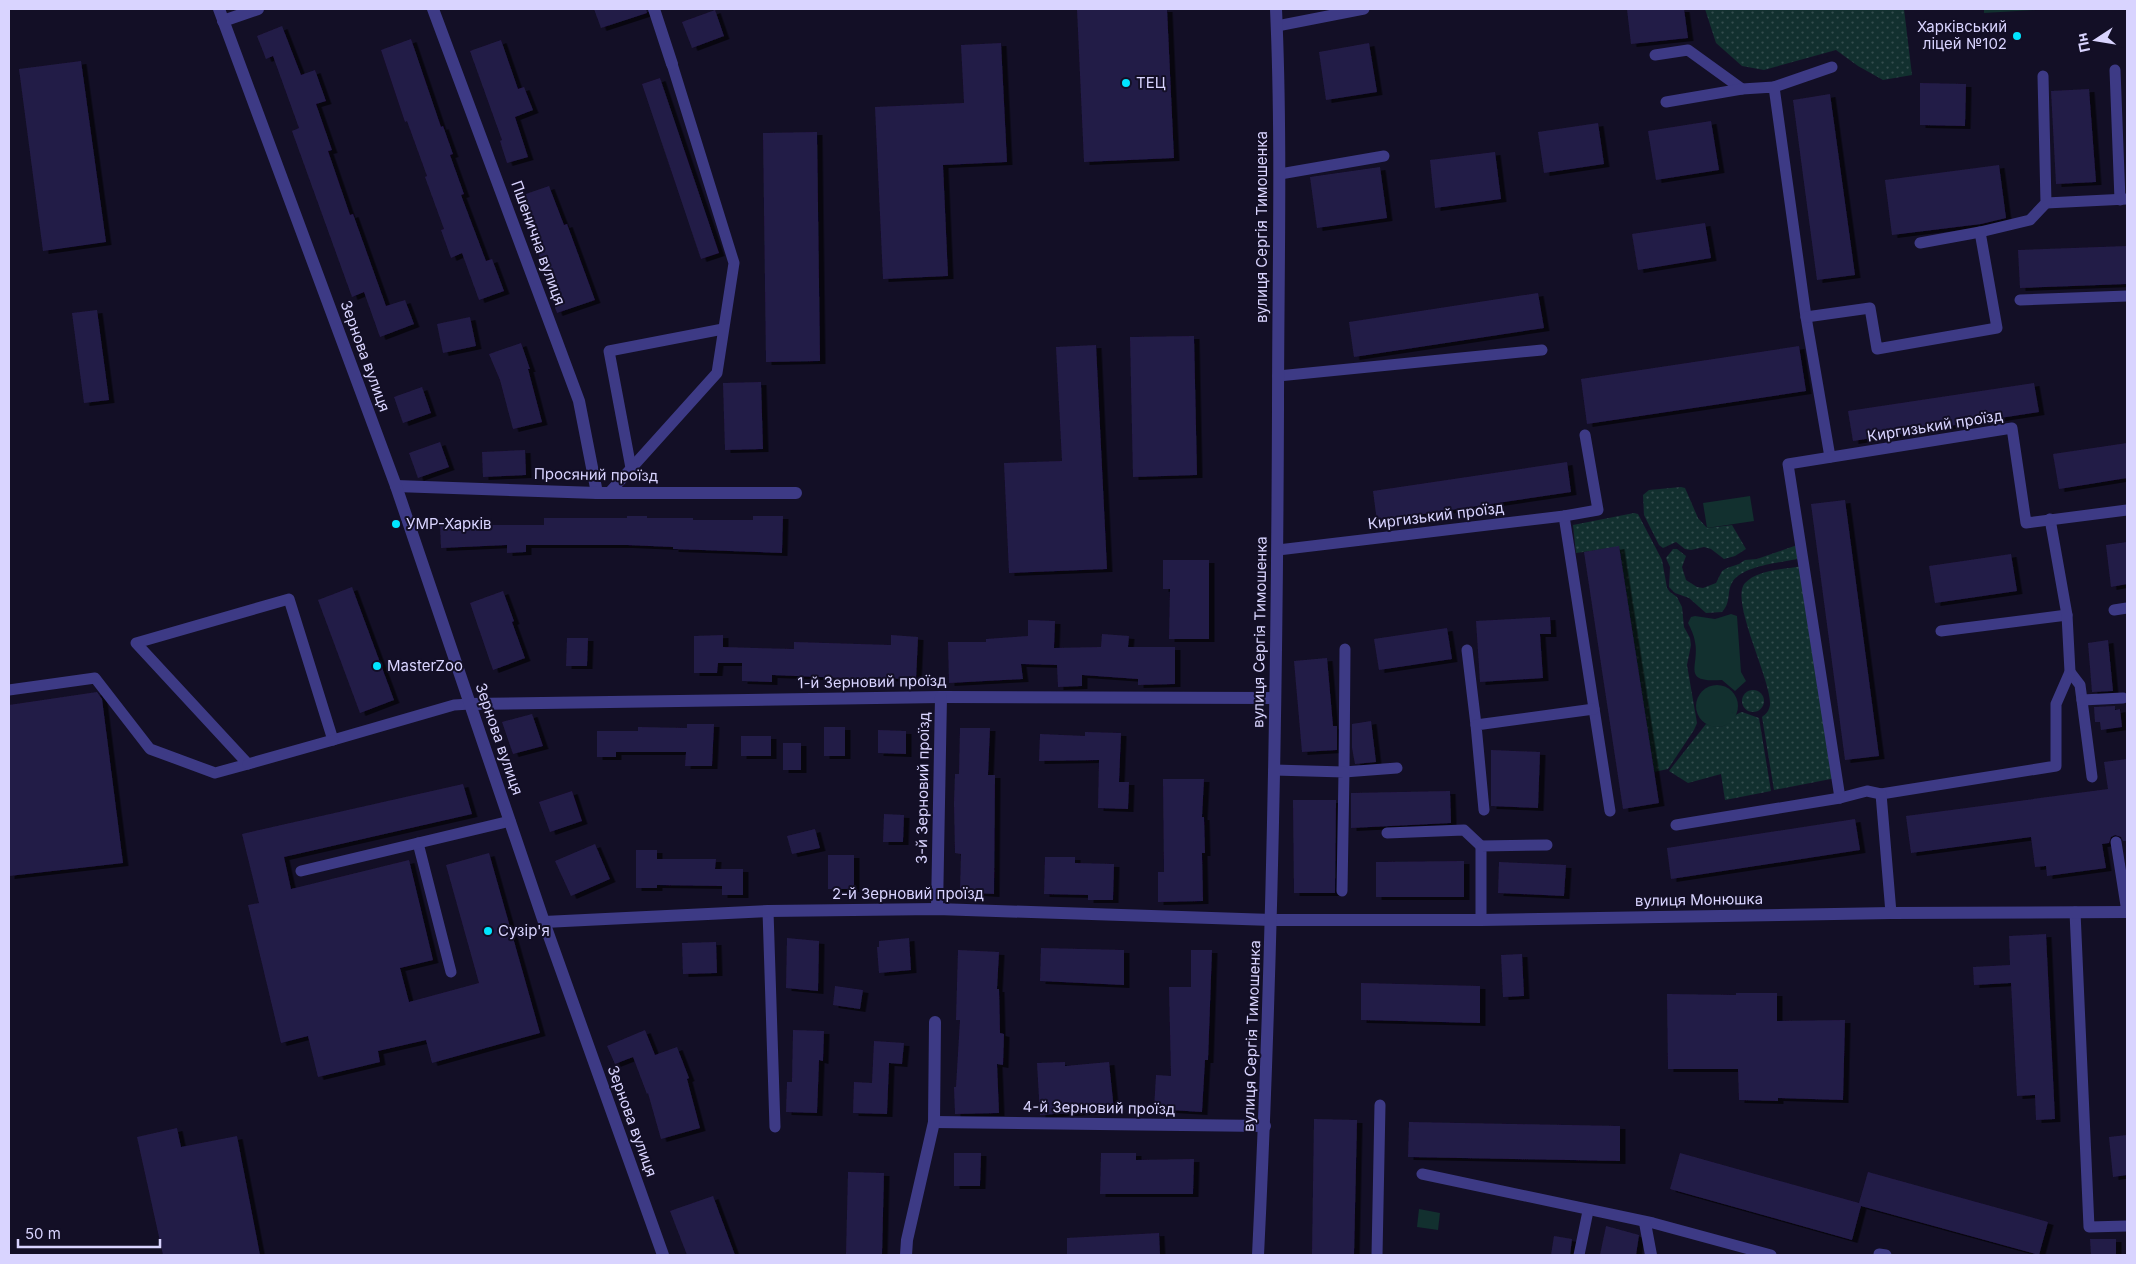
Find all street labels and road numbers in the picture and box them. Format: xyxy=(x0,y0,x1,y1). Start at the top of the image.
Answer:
street label: вулиця Сергія Тимошенка xyxy=(1252,131,1271,323)
street label: Пшенична вулиця xyxy=(507,178,570,308)
street label: Зернова вулиця xyxy=(337,298,394,414)
street label: Киргизький проїзд xyxy=(1866,405,2004,446)
street label: Просяний проїзд xyxy=(534,464,658,485)
street label: Киргизький проїзд xyxy=(1367,498,1505,533)
street label: вулиця Сергія Тимошенка xyxy=(1248,536,1271,728)
street label: 1-й Зерновий проїзд xyxy=(797,671,947,692)
street label: Зернова вулиця xyxy=(471,680,528,797)
street label: 3-й Зерновий проїзд xyxy=(912,712,933,864)
street label: 2-й Зерновий проїзд xyxy=(832,884,984,903)
street label: вулиця Монюшка xyxy=(1635,889,1763,910)
street label: вулиця Сергія Тимошенка xyxy=(1239,940,1264,1132)
street label: Зернова вулиця xyxy=(604,1063,661,1179)
street label: 4-й Зерновий проїзд xyxy=(1023,1097,1175,1118)

